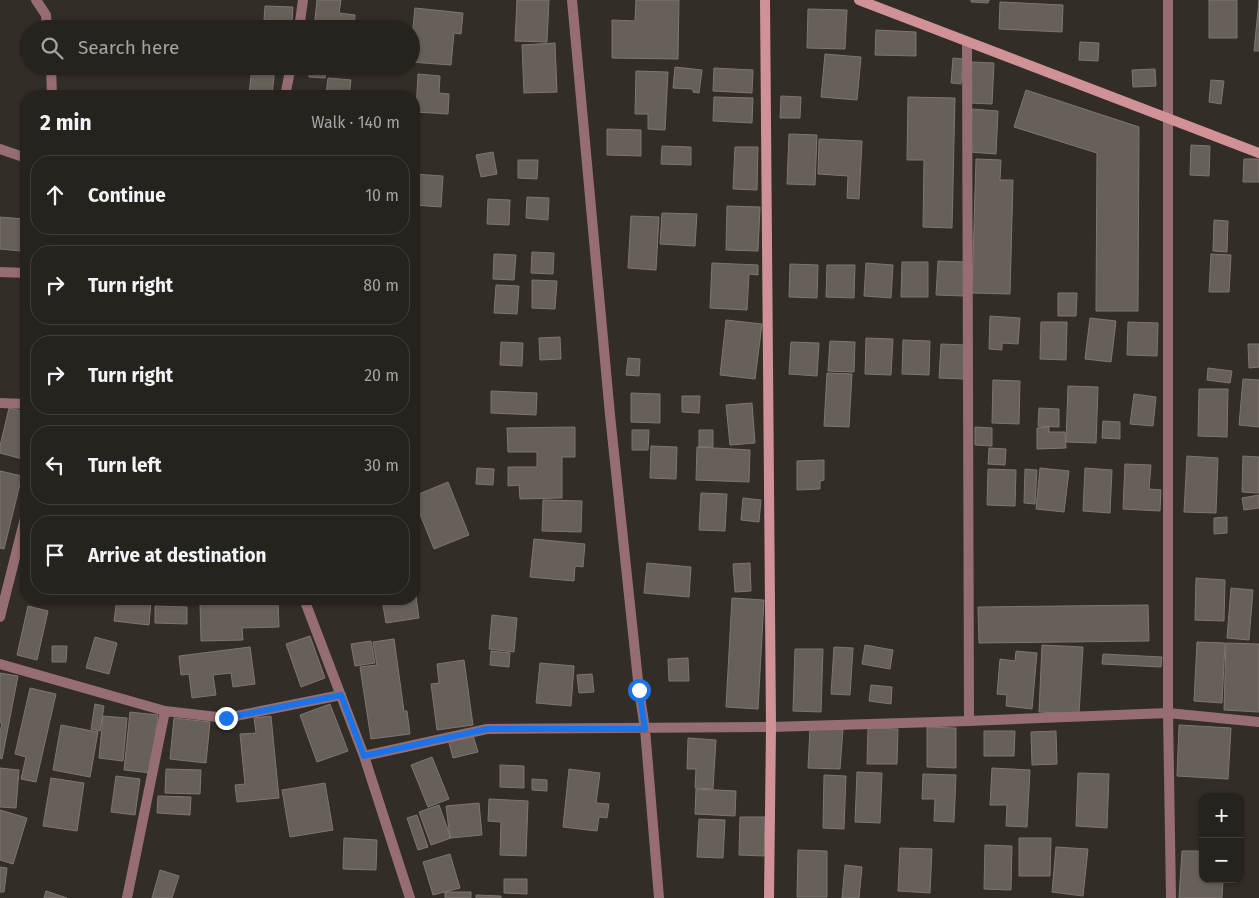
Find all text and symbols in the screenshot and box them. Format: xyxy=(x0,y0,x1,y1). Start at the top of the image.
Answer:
search box xyxy=(20,20,420,75)
icon: search xyxy=(38,34,66,62)
text: Search here xyxy=(78,36,179,59)
text: 2 min xyxy=(40,110,92,136)
text: Walk · 140 m xyxy=(311,113,400,132)
icon: ahead xyxy=(41,181,69,209)
text: Continue xyxy=(88,184,166,207)
text: 10 m xyxy=(365,186,399,205)
icon: right xyxy=(41,271,69,299)
text: Turn right xyxy=(88,274,173,297)
text: 80 m xyxy=(363,276,399,295)
icon: right xyxy=(41,361,69,389)
text: Turn right xyxy=(88,364,173,387)
text: 20 m xyxy=(364,366,399,385)
icon: left xyxy=(41,451,69,479)
text: Turn left xyxy=(88,454,162,477)
text: 30 m xyxy=(364,456,399,475)
icon: arrive xyxy=(41,541,69,569)
text: Arrive at destination xyxy=(88,544,267,567)
route start xyxy=(628,679,651,702)
route end xyxy=(215,707,238,730)
map controls xyxy=(1199,793,1244,883)
button: + xyxy=(1199,793,1244,838)
button: − xyxy=(1199,838,1244,883)

